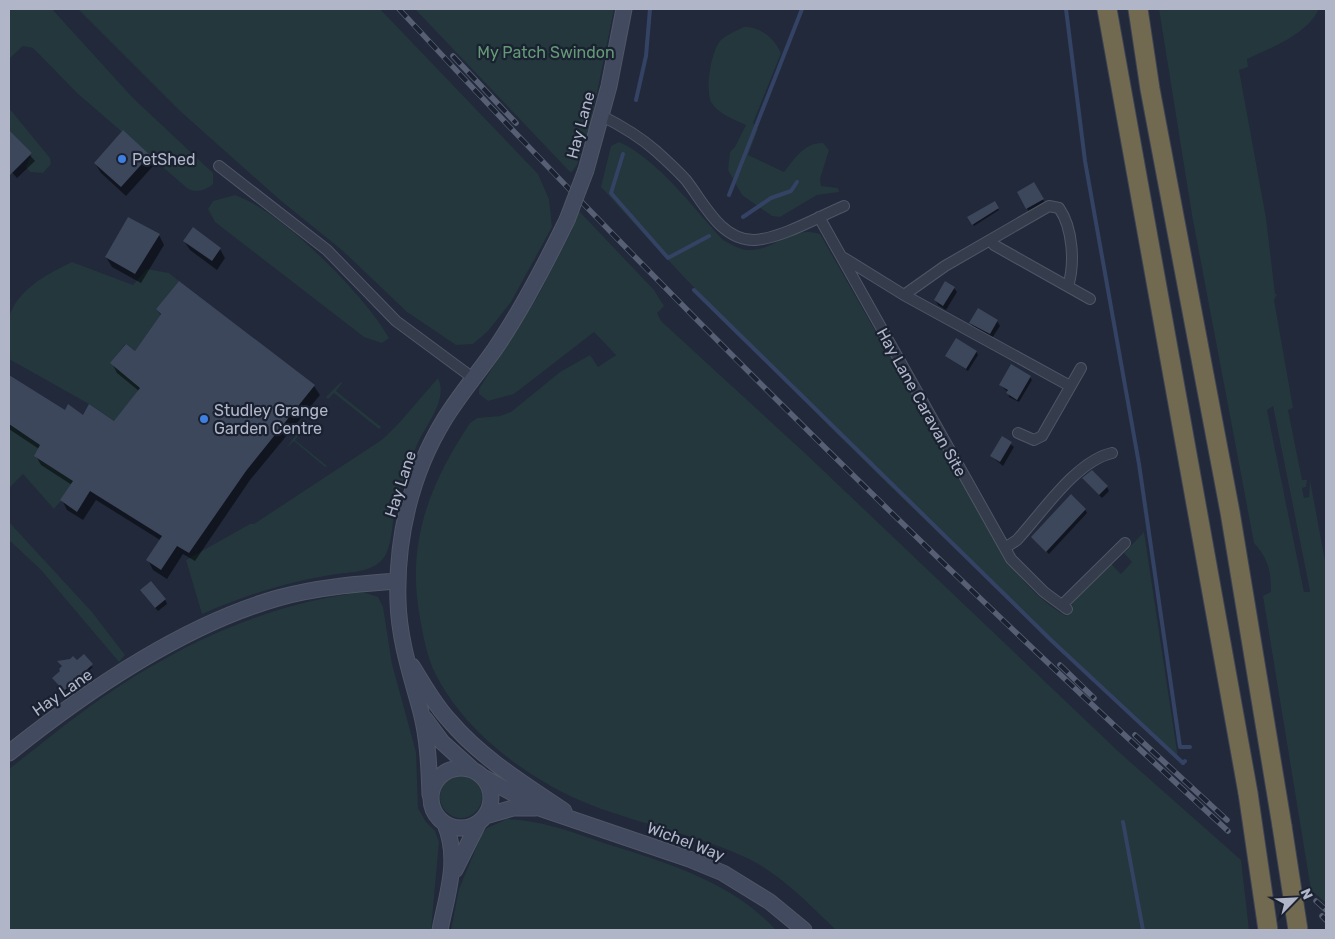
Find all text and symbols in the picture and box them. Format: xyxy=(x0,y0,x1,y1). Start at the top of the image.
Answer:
park label: My Patch Swindon xyxy=(477,43,615,62)
street label: Hay Lane xyxy=(562,89,599,161)
place label: PetShed xyxy=(132,150,196,169)
marker: PetShed xyxy=(116,153,128,165)
street label: Hay Lane Caravan Site xyxy=(873,325,970,480)
place label: Studley Grange Garden Centre xyxy=(214,401,328,438)
marker: Studley Grange Garden Centre xyxy=(198,413,210,425)
street label: Hay Lane xyxy=(381,448,420,520)
street label: Hay Lane xyxy=(29,665,96,720)
street label: Wichel Way xyxy=(644,818,728,865)
north arrow xyxy=(1270,874,1320,924)
text: N xyxy=(1297,886,1316,902)

